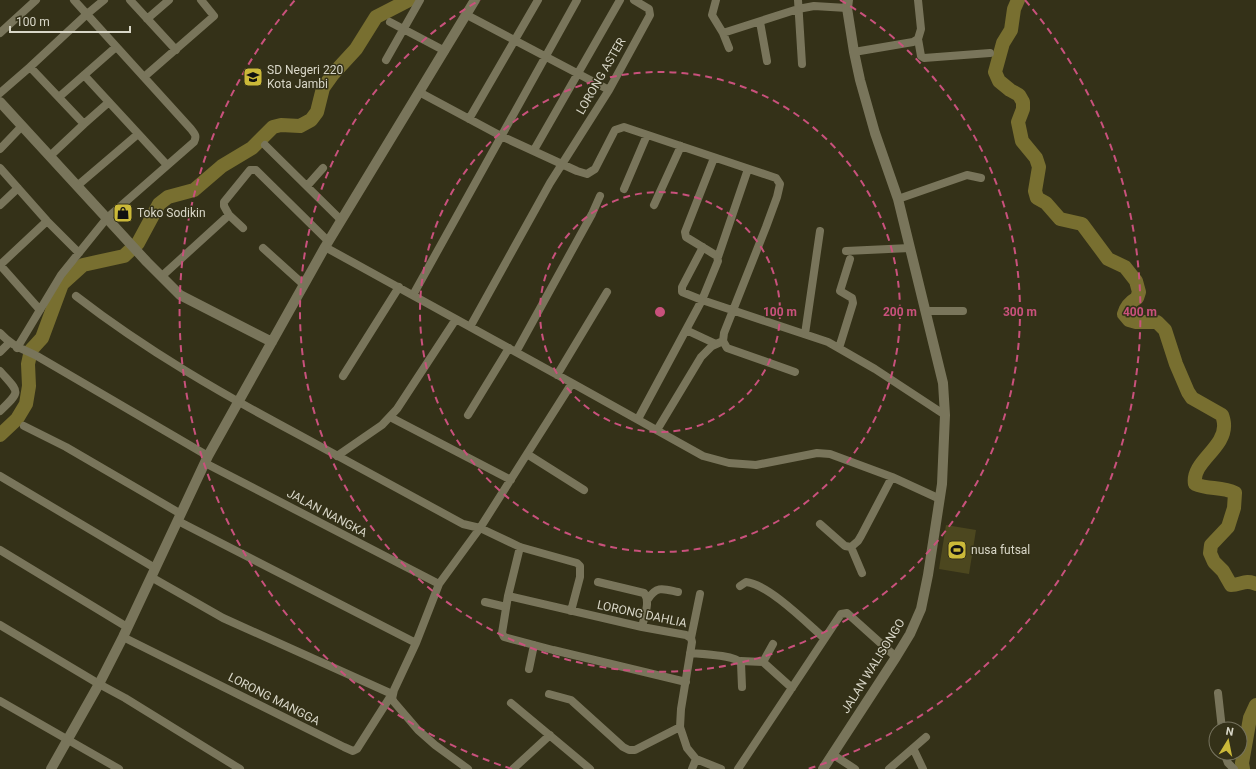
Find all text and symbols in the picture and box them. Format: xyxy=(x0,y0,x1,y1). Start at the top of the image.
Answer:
scale bar xyxy=(10,8,130,34)
text: 100 m xyxy=(16,15,50,29)
street label: LORONG ASTER xyxy=(573,35,629,117)
place label: SD Negeri 220 Kota Jambi xyxy=(267,63,343,91)
school or university icon: SD Negeri 220 Kota Jambi xyxy=(242,66,264,88)
shop icon: Toko Sodikin xyxy=(112,202,134,224)
place label: Toko Sodikin xyxy=(137,206,206,220)
centre of rings xyxy=(653,305,667,319)
text: 100 m xyxy=(763,305,797,319)
text: 200 m xyxy=(883,305,917,319)
text: 300 m xyxy=(1003,305,1037,319)
text: 400 m xyxy=(1123,305,1157,319)
street label: JALAN NANGKA xyxy=(284,486,370,540)
sports icon: nusa futsal xyxy=(946,539,968,561)
place label: nusa futsal xyxy=(971,543,1030,557)
street label: LORONG DAHLIA xyxy=(596,598,688,630)
street label: JALAN WALISONGO xyxy=(838,616,908,716)
street label: LORONG MANGGA xyxy=(226,670,322,728)
north arrow xyxy=(1208,721,1248,761)
text: N xyxy=(1225,725,1235,739)

